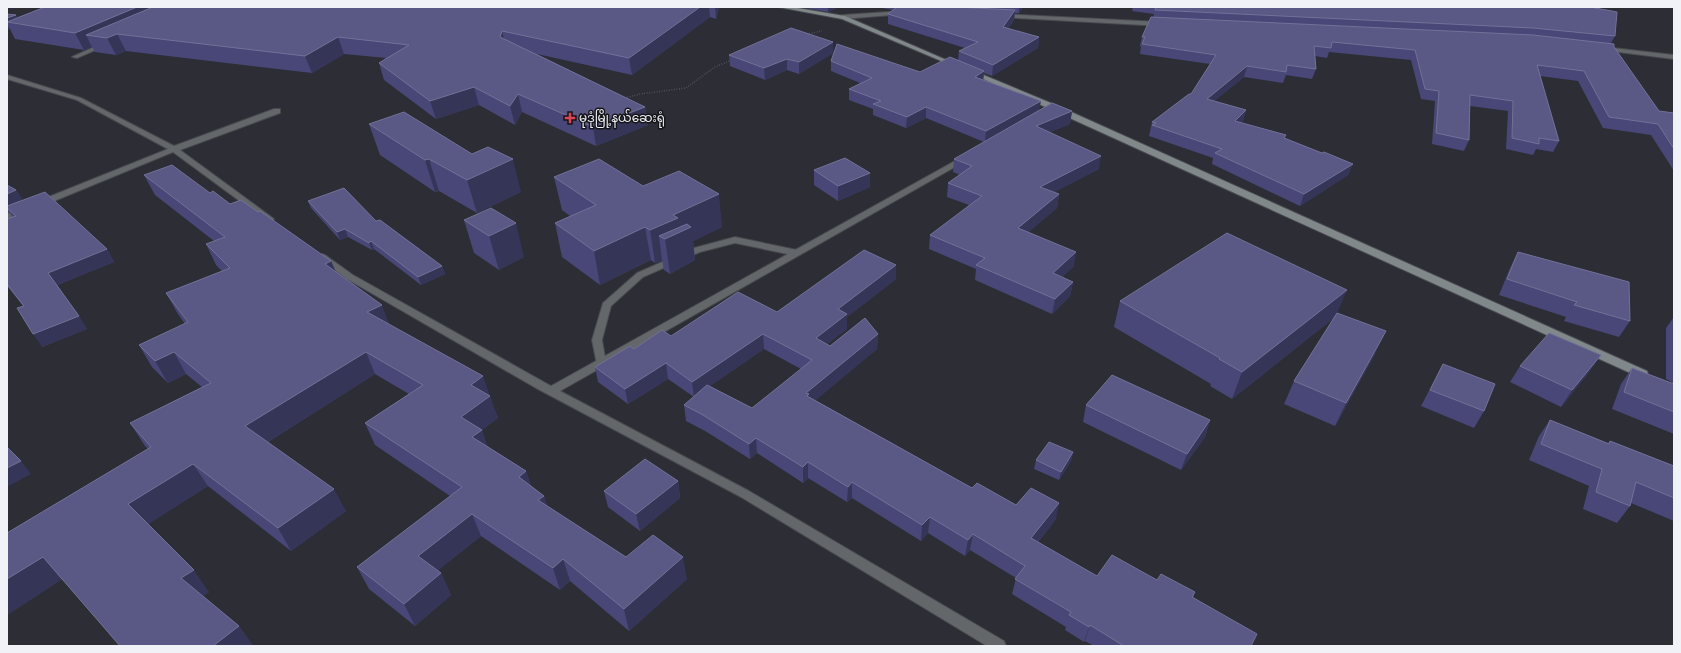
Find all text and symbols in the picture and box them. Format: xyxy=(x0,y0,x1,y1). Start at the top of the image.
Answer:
place label: မုဒုံမြို့နယ်ဆေးရုံ xyxy=(579,109,665,128)
marker: မုဒုံမြို့နယ်ဆေးရုံ xyxy=(564,112,576,124)

